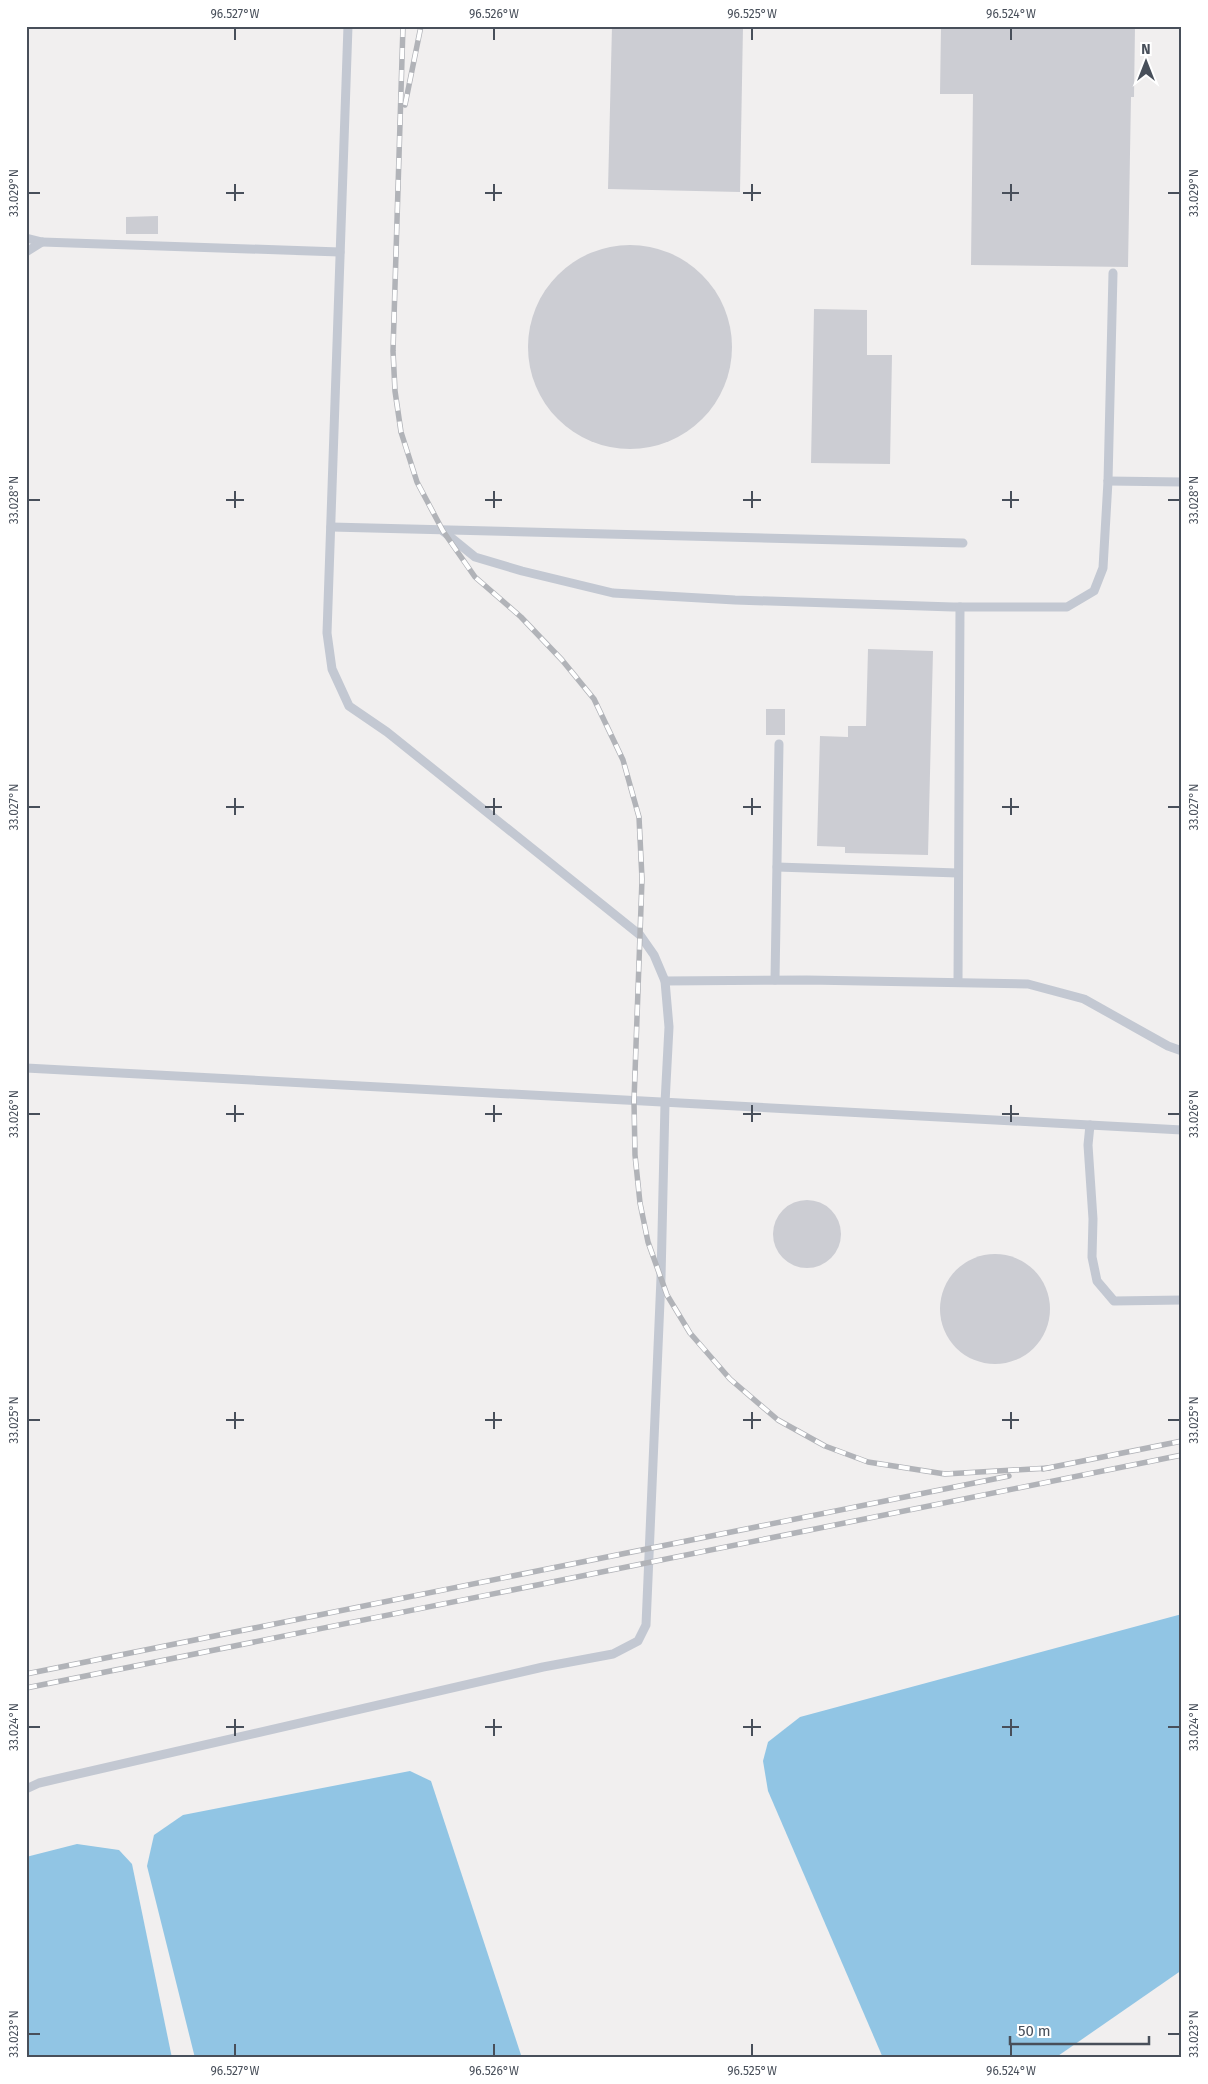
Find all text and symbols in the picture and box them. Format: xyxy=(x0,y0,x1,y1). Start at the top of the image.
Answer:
text: 96.527°W xyxy=(210,7,260,21)
text: 96.526°W xyxy=(469,7,519,21)
text: 96.525°W xyxy=(727,7,777,21)
text: 96.524°W xyxy=(986,7,1036,21)
north arrow xyxy=(1120,38,1170,88)
text: N xyxy=(1141,41,1151,58)
text: 33.029°N xyxy=(7,169,21,217)
text: 33.029°N xyxy=(1187,169,1201,217)
text: 33.028°N xyxy=(7,476,21,524)
text: 33.028°N xyxy=(1187,476,1201,524)
text: 33.027°N xyxy=(7,783,21,831)
text: 33.027°N xyxy=(1187,783,1201,831)
text: 33.026°N xyxy=(7,1090,21,1138)
text: 33.026°N xyxy=(1187,1090,1201,1138)
text: 33.025°N xyxy=(7,1396,21,1444)
text: 33.025°N xyxy=(1187,1396,1201,1444)
text: 33.024°N xyxy=(7,1703,21,1751)
text: 33.024°N xyxy=(1187,1703,1201,1751)
text: 33.023°N xyxy=(7,2010,21,2058)
text: 33.023°N xyxy=(1187,2010,1201,2058)
scale bar xyxy=(1010,2014,1149,2046)
text: 50 m xyxy=(1018,2022,1051,2040)
text: 96.527°W xyxy=(210,2064,260,2078)
text: 96.526°W xyxy=(469,2064,519,2078)
text: 96.525°W xyxy=(727,2064,777,2078)
text: 96.524°W xyxy=(986,2064,1036,2078)

